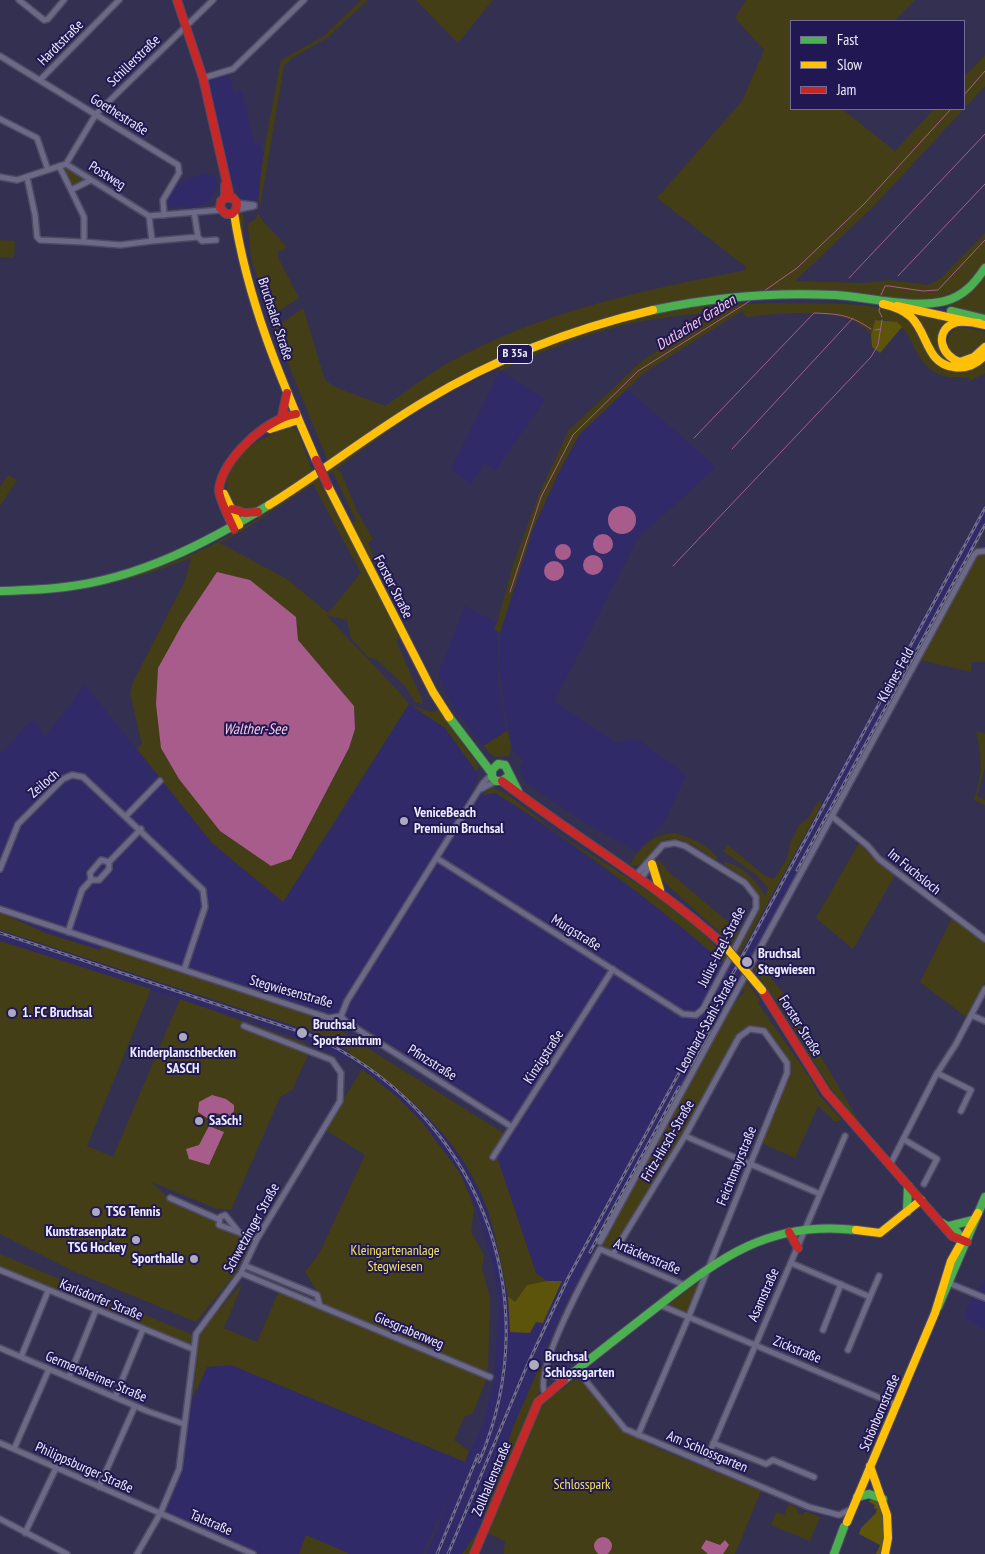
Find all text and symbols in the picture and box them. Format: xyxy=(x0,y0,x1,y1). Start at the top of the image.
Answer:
street label: Hardtstraße xyxy=(35,17,87,69)
legend xyxy=(790,20,965,110)
text: Fast xyxy=(837,30,858,49)
street label: Schillerstraße xyxy=(104,32,164,90)
text: Slow xyxy=(837,55,862,74)
text: Jam xyxy=(837,80,856,99)
street label: Goethestraße xyxy=(87,91,151,139)
street label: Postweg xyxy=(85,158,129,194)
street label: Bruchsaler Straße xyxy=(254,276,296,362)
water label: Dutlacher Graben xyxy=(653,291,739,355)
road number: B 35a xyxy=(498,344,532,364)
street label: Forster Straße xyxy=(370,553,416,621)
street label: Kleines Feld xyxy=(874,645,918,705)
water label: Walther-See xyxy=(223,721,287,739)
street label: Zeiloch xyxy=(25,766,63,802)
place label: VeniceBeach Premium Bruchsal xyxy=(414,805,504,838)
marker: VeniceBeach Premium Bruchsal xyxy=(398,815,410,827)
street label: Im Fuchsloch xyxy=(884,845,944,899)
street label: Julius-Itzel-Straße xyxy=(695,904,749,990)
street label: Murgstraße xyxy=(548,911,604,955)
place label: Bruchsal Stegwiesen xyxy=(758,946,815,979)
marker: Bruchsal Stegwiesen xyxy=(740,955,754,969)
street label: Stegwiesenstraße xyxy=(247,972,335,1012)
street label: Leonhard-Stahl-Straße xyxy=(673,972,741,1076)
street label: Forster Straße xyxy=(775,992,825,1060)
place label: 1. FC Bruchsal xyxy=(22,1005,92,1021)
marker: 1. FC Bruchsal xyxy=(6,1007,18,1019)
place label: Bruchsal Sportzentrum xyxy=(313,1017,381,1050)
marker: Bruchsal Sportzentrum xyxy=(295,1026,309,1040)
street label: Kinzigstraße xyxy=(520,1027,568,1087)
marker: Kinderplanschbecken SASCH xyxy=(177,1031,189,1043)
street label: Pfinzstraße xyxy=(405,1042,459,1084)
place label: Kinderplanschbecken SASCH xyxy=(130,1045,236,1078)
street label: Fritz-Hirsch-Straße xyxy=(638,1097,698,1185)
place label: SaSch! xyxy=(209,1113,242,1129)
marker: SaSch! xyxy=(193,1115,205,1127)
street label: Feichtmayrstraße xyxy=(713,1124,761,1208)
street label: Schwetzinger Straße xyxy=(220,1180,284,1276)
place label: TSG Tennis xyxy=(106,1204,160,1220)
marker: TSG Tennis xyxy=(90,1206,102,1218)
place label: Kunstrasenplatz TSG Hockey xyxy=(46,1224,126,1256)
marker: Kunstrasenplatz TSG Hockey xyxy=(130,1234,142,1246)
street label: Artäckerstraße xyxy=(611,1235,683,1279)
park label: Kleingartenanlage Stegwiesen xyxy=(350,1243,440,1276)
place label: Sporthalle xyxy=(132,1251,184,1267)
marker: Sporthalle xyxy=(188,1253,200,1265)
street label: Asamstraße xyxy=(745,1266,783,1324)
street label: Karlsdorfer Straße xyxy=(57,1276,145,1324)
street label: Giesgrabenweg xyxy=(372,1309,446,1353)
street label: Zickstraße xyxy=(771,1333,823,1367)
street label: Germersheimer Straße xyxy=(43,1348,149,1406)
place label: Bruchsal Schlossgarten xyxy=(545,1349,615,1381)
marker: Bruchsal Schlossgarten xyxy=(527,1358,541,1372)
street label: Schönbornstraße xyxy=(856,1372,904,1454)
street label: Am Schlossgarten xyxy=(664,1427,750,1477)
street label: Philippsburger Straße xyxy=(33,1439,135,1497)
street label: Zollhallenstraße xyxy=(469,1439,515,1519)
park label: Schlosspark xyxy=(554,1477,610,1493)
street label: Talstraße xyxy=(187,1507,235,1539)

